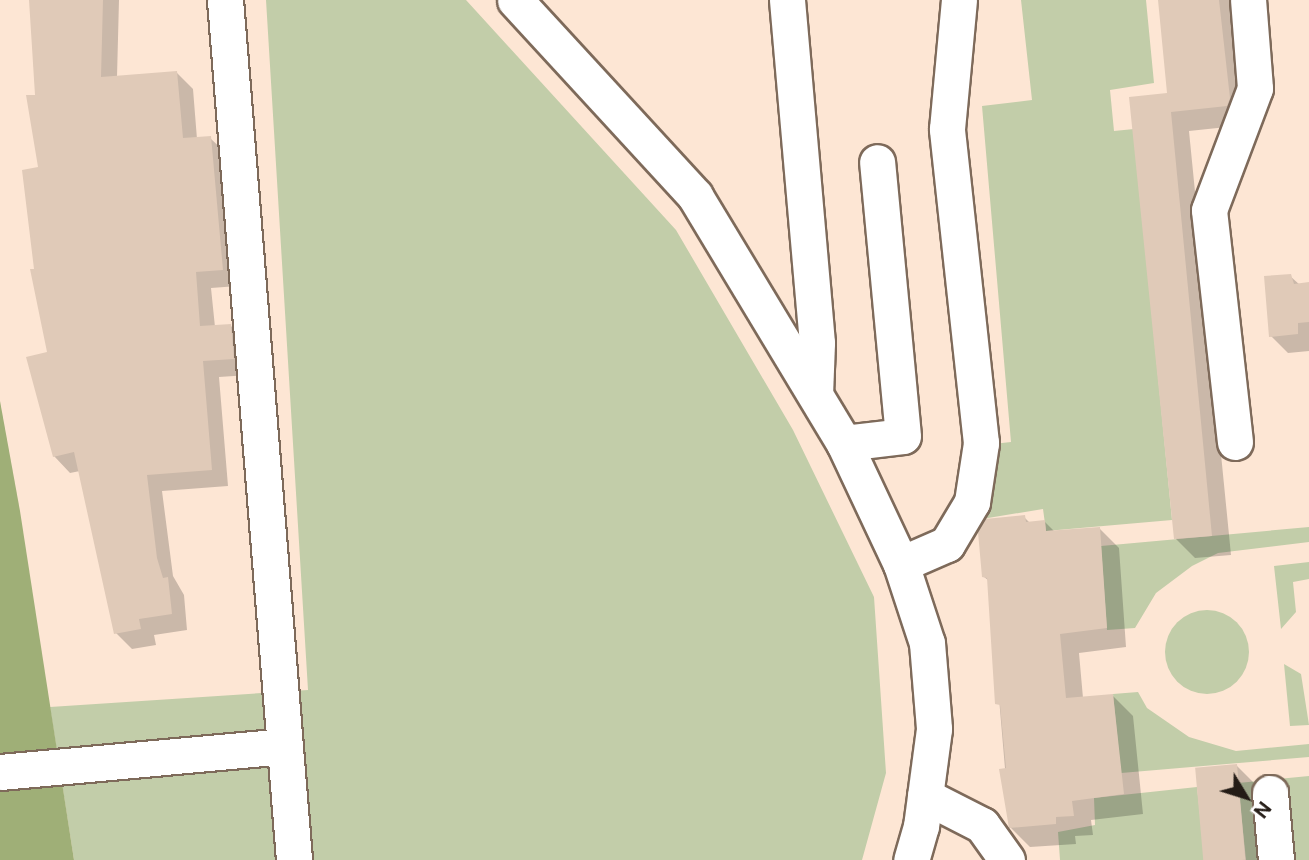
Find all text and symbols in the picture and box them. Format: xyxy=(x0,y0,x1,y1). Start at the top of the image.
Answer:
north arrow xyxy=(1211,762,1281,832)
text: N xyxy=(1249,797,1276,823)

